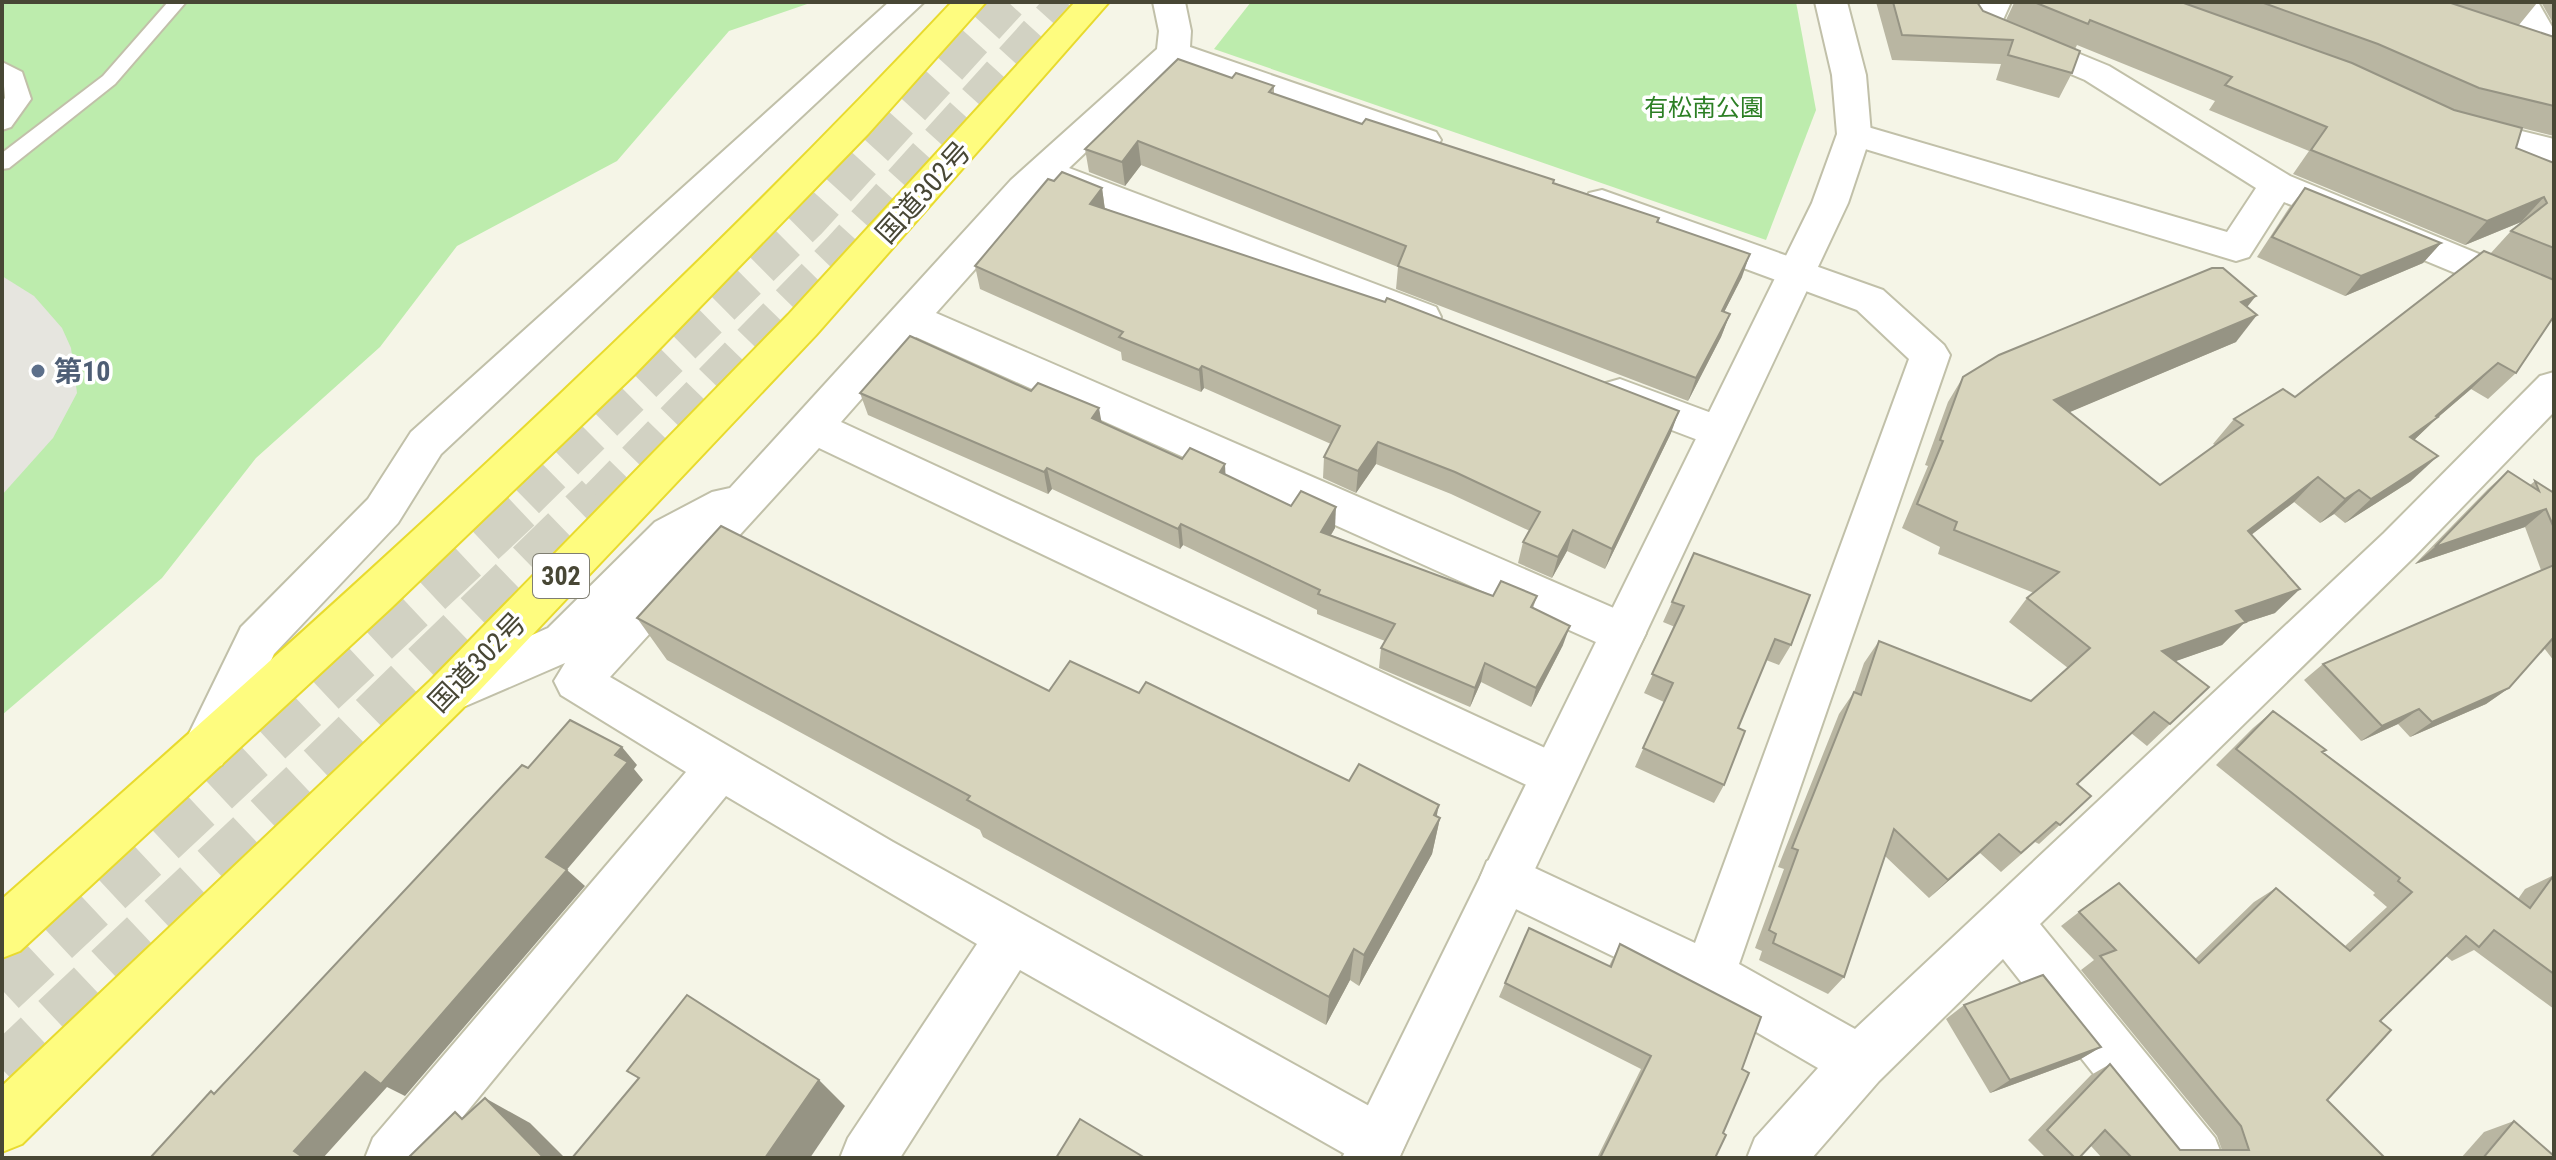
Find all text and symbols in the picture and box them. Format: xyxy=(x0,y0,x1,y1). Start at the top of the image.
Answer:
park label: 有松南公園 xyxy=(1644,94,1764,122)
street label: 国道302号 xyxy=(869,135,978,250)
place label: 第10 xyxy=(54,355,110,388)
marker: 第10 xyxy=(29,362,47,380)
road number: 302 xyxy=(533,554,589,598)
street label: 国道302号 xyxy=(422,606,533,719)

